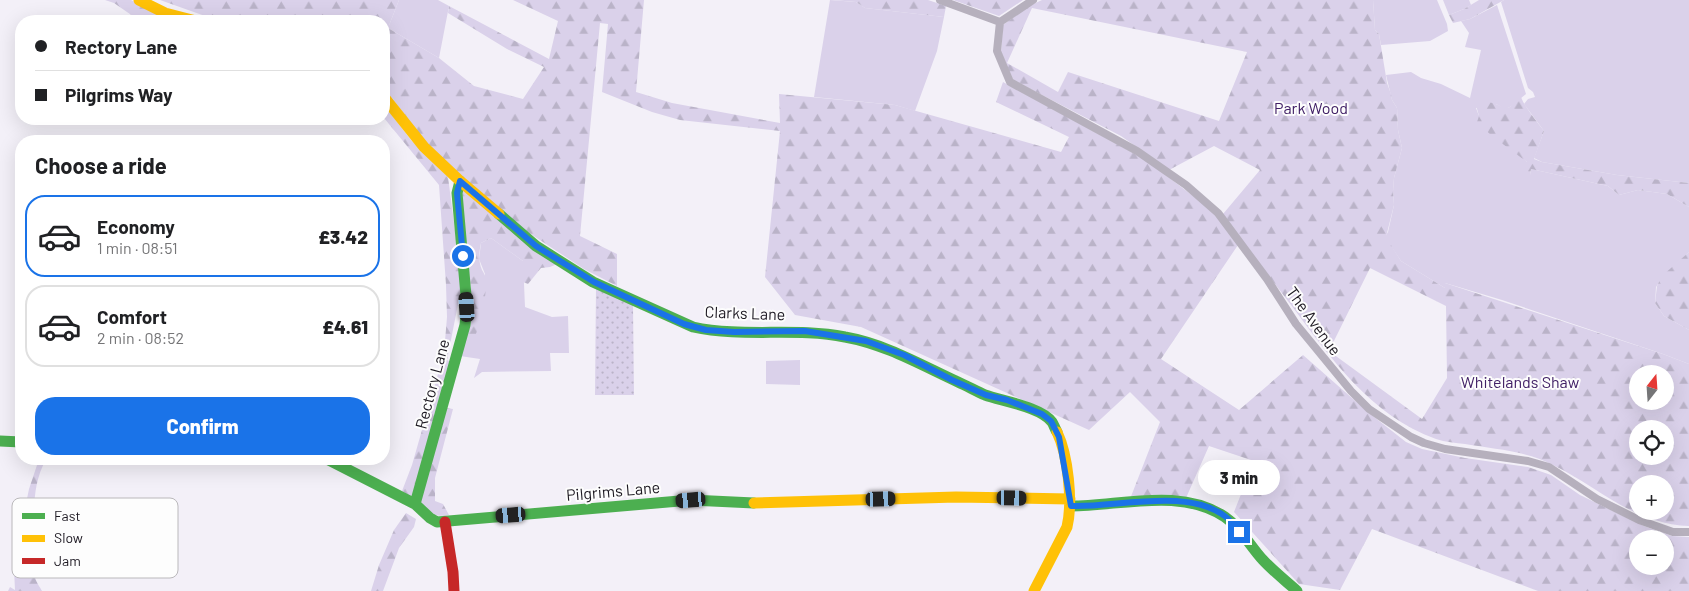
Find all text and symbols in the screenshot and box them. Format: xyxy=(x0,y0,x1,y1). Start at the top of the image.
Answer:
text: Rectory Lane xyxy=(65,35,177,58)
text: Pilgrims Way xyxy=(65,83,173,106)
park label: Park Wood xyxy=(1274,98,1348,117)
text: Choose a ride xyxy=(35,152,167,178)
icon: car xyxy=(37,214,82,259)
text: Economy xyxy=(97,215,175,238)
text: £3.42 xyxy=(318,225,368,248)
text: 1 min · 08:51 xyxy=(97,238,178,257)
route start xyxy=(452,245,474,267)
street label: The Avenue xyxy=(1283,283,1346,359)
car xyxy=(458,292,475,322)
street label: Clarks Lane xyxy=(704,302,786,323)
icon: car xyxy=(37,304,82,349)
text: Comfort xyxy=(97,305,167,328)
text: £4.61 xyxy=(322,315,368,338)
text: 2 min · 08:52 xyxy=(97,328,184,347)
street label: Rectory Lane xyxy=(410,337,453,431)
north arrow xyxy=(1629,365,1674,410)
map controls xyxy=(1629,365,1674,575)
park label: Whitelands Shaw xyxy=(1461,372,1580,391)
button: Confirm xyxy=(35,397,370,455)
button: locate xyxy=(1629,420,1674,465)
callout: 3 min xyxy=(1198,460,1280,494)
text: 3 min xyxy=(1220,468,1258,487)
button: + xyxy=(1629,475,1674,520)
street label: Pilgrims Lane xyxy=(565,477,661,504)
car xyxy=(996,490,1027,506)
car xyxy=(675,491,706,509)
car xyxy=(865,491,896,507)
legend xyxy=(12,498,178,578)
car xyxy=(495,506,526,524)
text: Fast xyxy=(54,507,80,524)
route end xyxy=(1228,521,1250,543)
text: Slow xyxy=(54,529,83,546)
button: − xyxy=(1629,530,1674,575)
text: Jam xyxy=(54,552,81,569)

